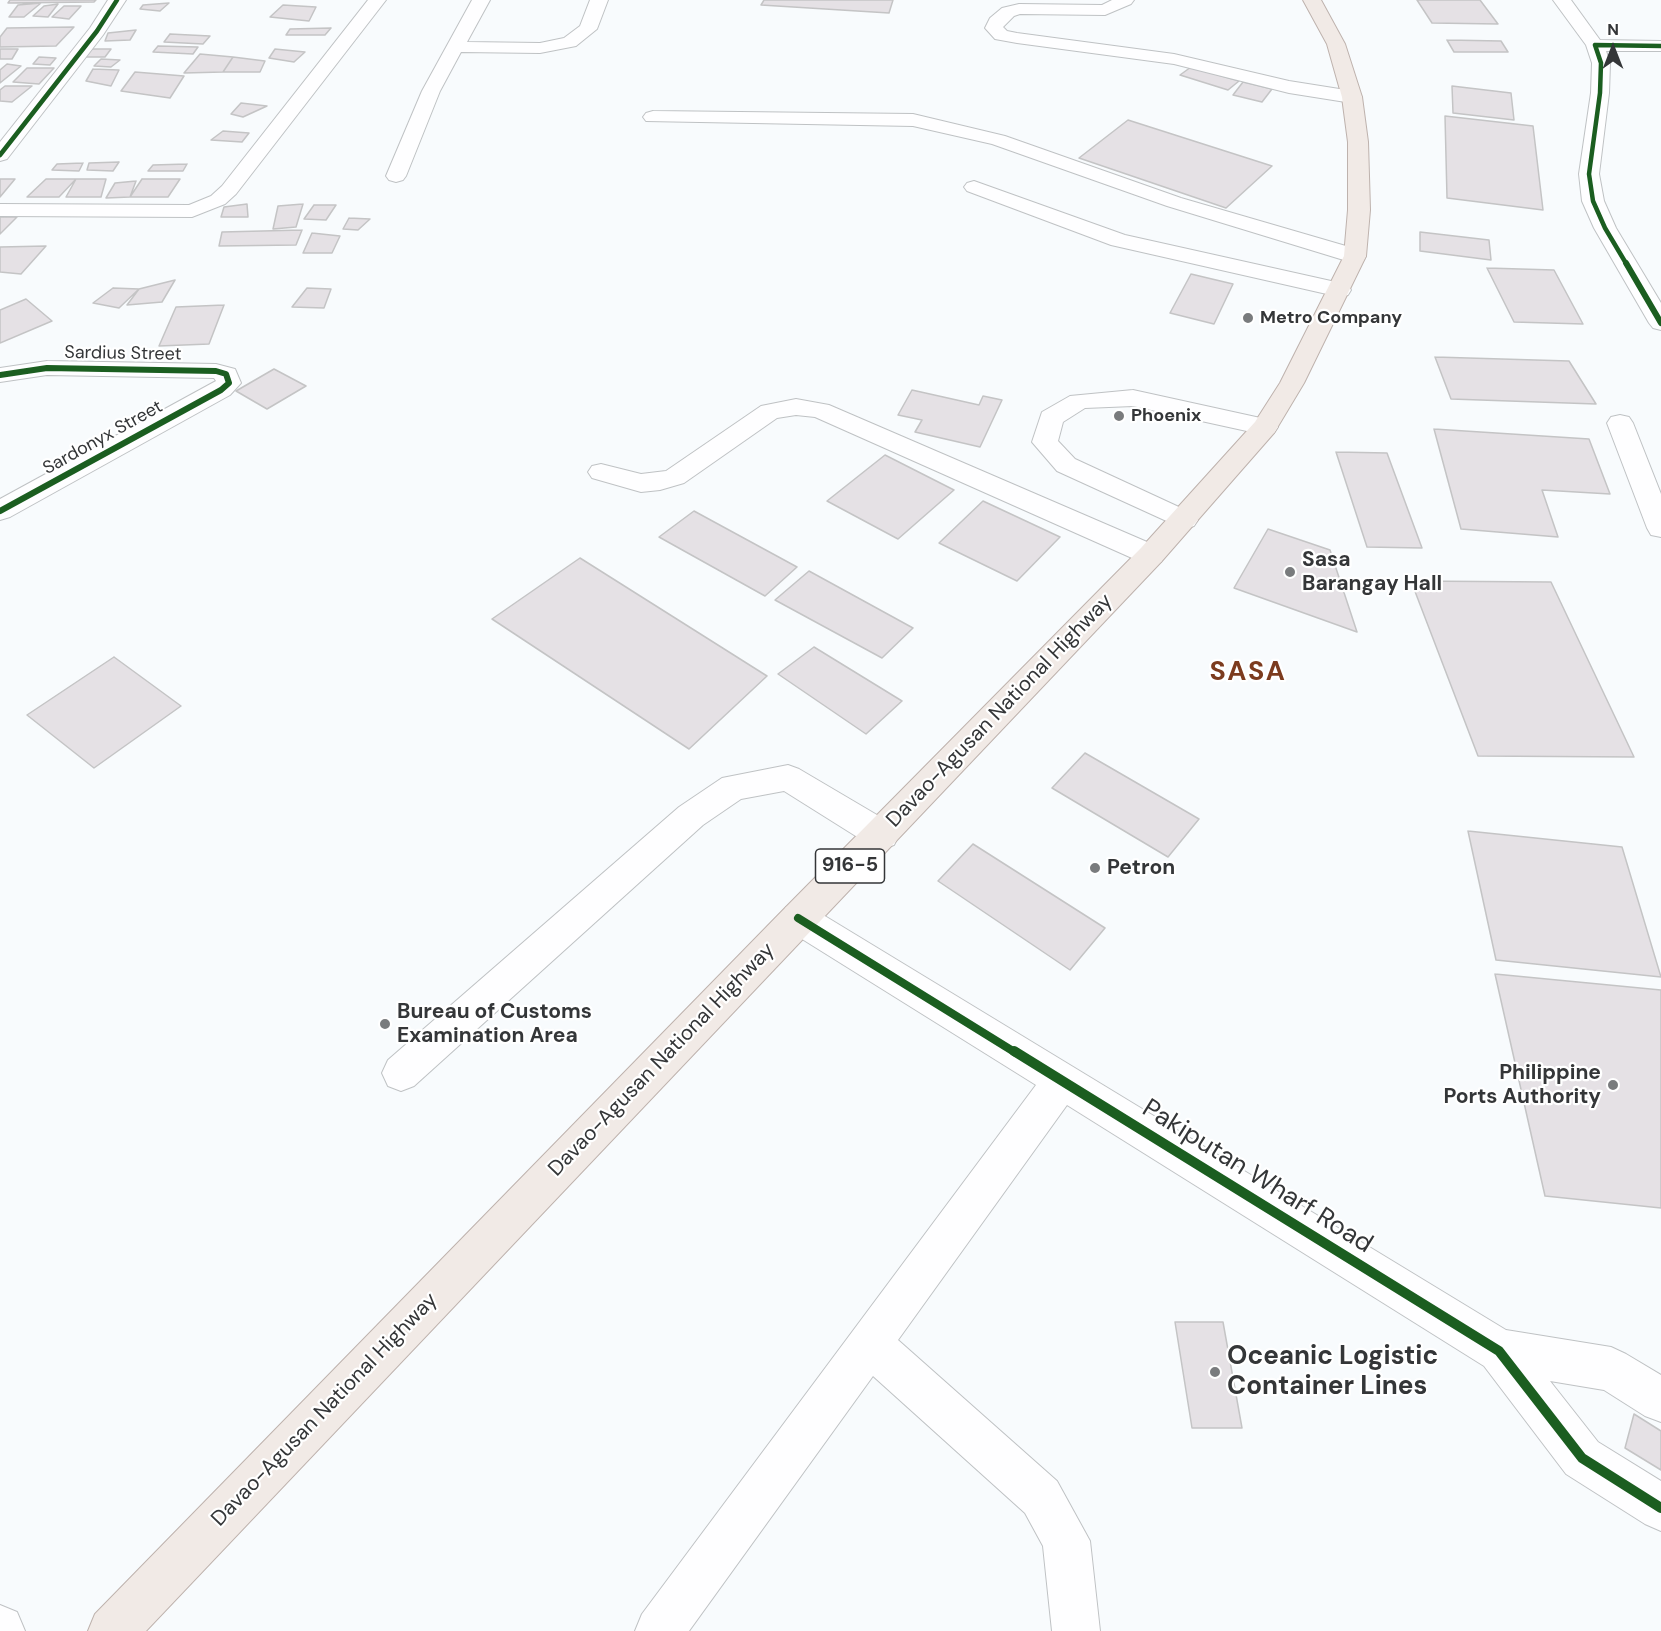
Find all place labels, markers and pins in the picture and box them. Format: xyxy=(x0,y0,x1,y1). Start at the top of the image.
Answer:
place label: Metro Company xyxy=(1260,307,1402,329)
marker: Metro Company xyxy=(1241,311,1255,325)
place label: Phoenix xyxy=(1131,405,1201,427)
marker: Phoenix xyxy=(1112,409,1126,423)
place label: Sasa Barangay Hall xyxy=(1302,547,1442,597)
marker: Sasa Barangay Hall xyxy=(1283,565,1297,579)
place label: Petron xyxy=(1107,855,1175,881)
marker: Petron xyxy=(1088,861,1102,875)
place label: Bureau of Customs Examination Area xyxy=(397,999,592,1049)
marker: Bureau of Customs Examination Area xyxy=(378,1017,392,1031)
place label: Philippine Ports Authority xyxy=(1443,1060,1601,1110)
marker: Philippine Ports Authority xyxy=(1606,1078,1620,1092)
place label: Oceanic Logistic Container Lines xyxy=(1227,1341,1438,1402)
marker: Oceanic Logistic Container Lines xyxy=(1208,1365,1222,1379)

